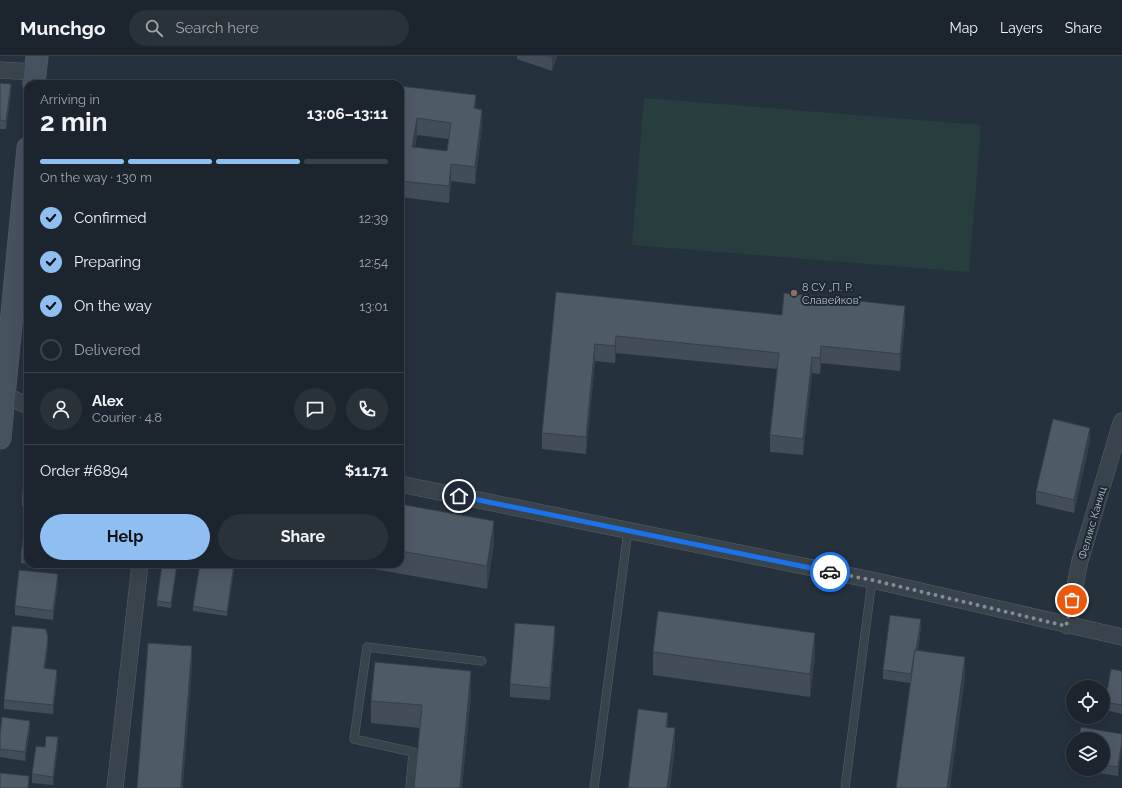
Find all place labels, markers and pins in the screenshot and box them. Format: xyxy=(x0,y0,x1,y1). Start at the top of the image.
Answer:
place label: 8 СУ „П. Р. Славейков“ xyxy=(802,281,862,307)
marker: 8 СУ „П. Р. Славейков“ xyxy=(789,288,799,298)
pin xyxy=(442,479,476,513)
pin xyxy=(1055,583,1089,617)

